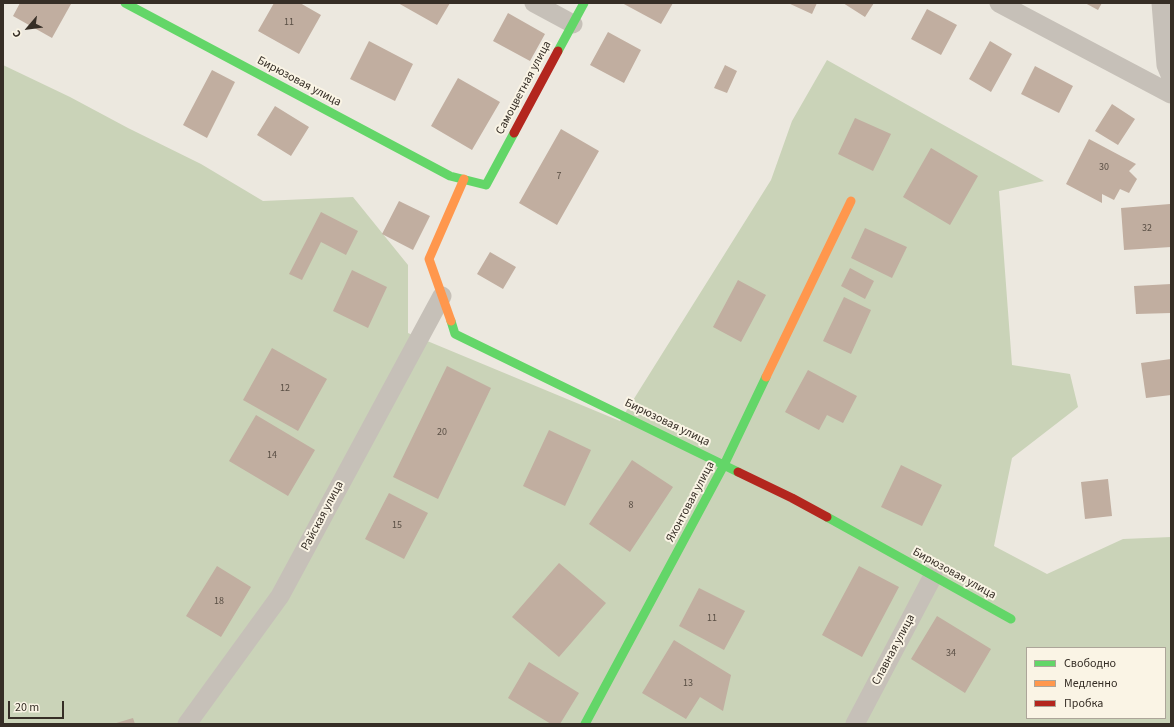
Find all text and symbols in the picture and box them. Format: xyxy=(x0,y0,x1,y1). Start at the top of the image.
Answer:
north arrow xyxy=(8,8,48,48)
house number: 11 xyxy=(284,17,294,29)
text: С xyxy=(9,28,25,40)
street label: Самоцветная улица xyxy=(493,39,555,137)
street label: Бирюзовая улица xyxy=(254,54,344,110)
house number: 30 xyxy=(1099,162,1109,174)
house number: 7 xyxy=(557,171,561,183)
house number: 32 xyxy=(1142,223,1152,235)
house number: 12 xyxy=(280,383,290,395)
street label: Бирюзовая улица xyxy=(622,396,712,450)
house number: 20 xyxy=(437,427,447,439)
house number: 14 xyxy=(267,450,277,462)
street label: Яхонтовая улица xyxy=(664,459,718,545)
street label: Райская улица xyxy=(299,479,347,553)
house number: 8 xyxy=(629,500,633,512)
house number: 15 xyxy=(392,520,402,532)
street label: Бирюзовая улица xyxy=(910,545,998,603)
house number: 18 xyxy=(214,596,224,608)
street label: Славная улица xyxy=(869,612,919,688)
house number: 11 xyxy=(707,613,717,625)
legend xyxy=(1026,647,1166,719)
house number: 34 xyxy=(946,648,956,660)
text: Свободно xyxy=(1064,655,1116,672)
text: Медленно xyxy=(1064,675,1118,692)
house number: 13 xyxy=(683,678,693,690)
scale bar xyxy=(10,693,66,719)
text: Пробка xyxy=(1064,695,1103,712)
text: 20 m xyxy=(15,699,39,716)

